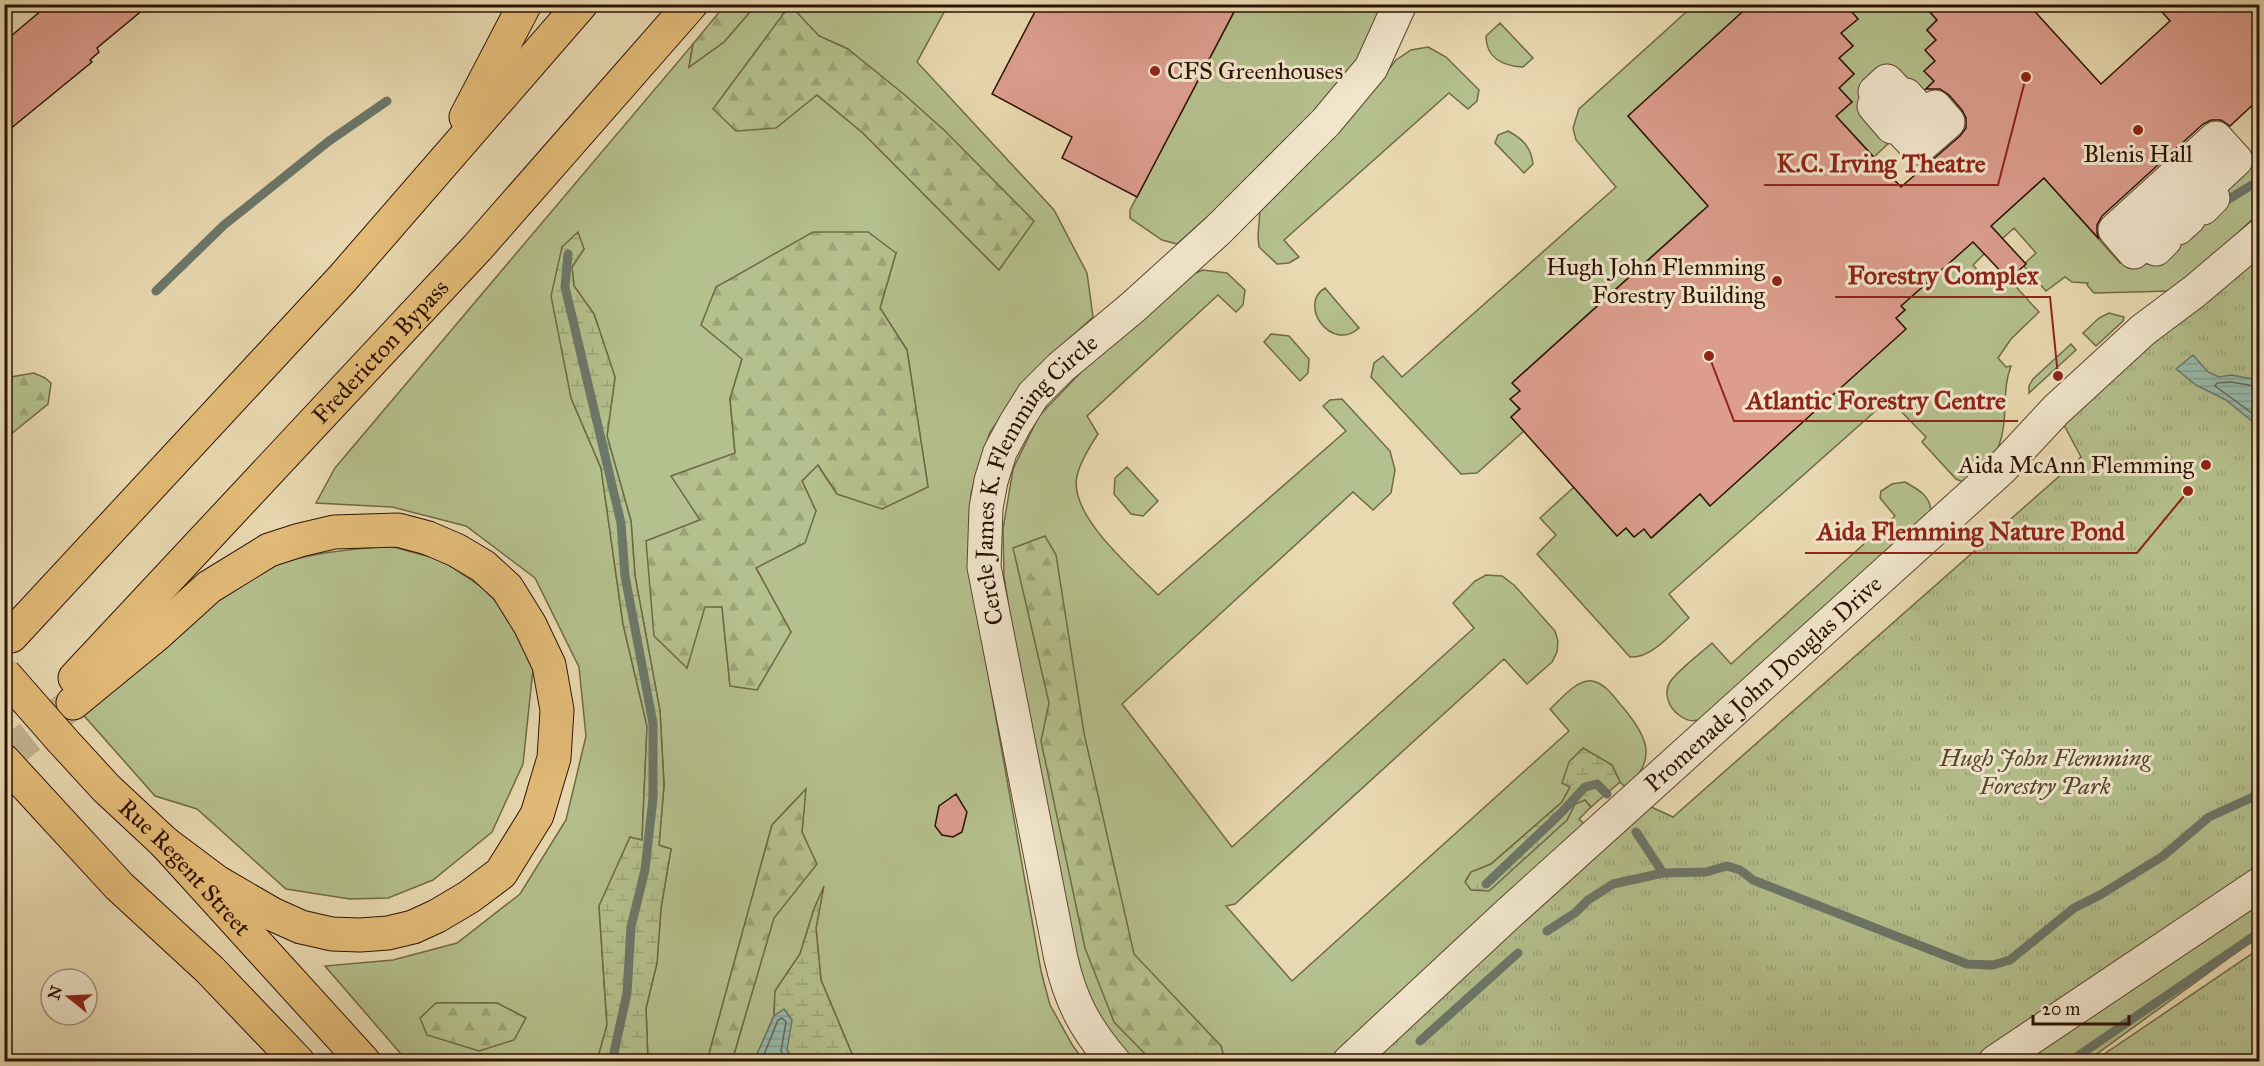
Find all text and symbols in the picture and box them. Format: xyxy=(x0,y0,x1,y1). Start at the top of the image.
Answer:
place label: CFS Greenhouses xyxy=(1167,56,1343,86)
marker: CFS Greenhouses xyxy=(1148,64,1162,78)
marker: Blenis Hall xyxy=(2131,123,2145,137)
place label: Blenis Hall xyxy=(2083,139,2193,169)
callout: K.C. Irving Theatre xyxy=(1764,141,1998,185)
text: K.C. Irving Theatre xyxy=(1776,147,1986,180)
place label: Hugh John Flemming Forestry Building xyxy=(1546,252,1766,310)
callout: Forestry Complex xyxy=(1835,253,2050,297)
text: Forestry Complex xyxy=(1847,259,2039,291)
street label: Fredericton Bypass xyxy=(305,273,455,430)
marker: Hugh John Flemming Forestry Building xyxy=(1770,274,1784,288)
street label: Cercle James K. Flemming Circle xyxy=(969,328,1104,628)
callout: Atlantic Forestry Centre xyxy=(1734,377,2018,421)
text: Atlantic Forestry Centre xyxy=(1744,384,2006,416)
place label: Aida McAnn Flemming xyxy=(1958,450,2195,480)
marker: Aida McAnn Flemming xyxy=(2199,458,2213,472)
callout: Aida Flemming Nature Pond xyxy=(1805,509,2137,553)
text: Aida Flemming Nature Pond xyxy=(1815,515,2126,548)
street label: Promenade John Douglas Drive xyxy=(1638,569,1888,798)
park label: Hugh John Flemming Forestry Park xyxy=(1939,743,2152,801)
street label: Rue Regent Street xyxy=(112,792,258,943)
north arrow xyxy=(39,967,99,1027)
text: N xyxy=(44,983,66,1002)
scale bar xyxy=(2033,988,2129,1026)
text: 20 m xyxy=(2042,998,2080,1020)

